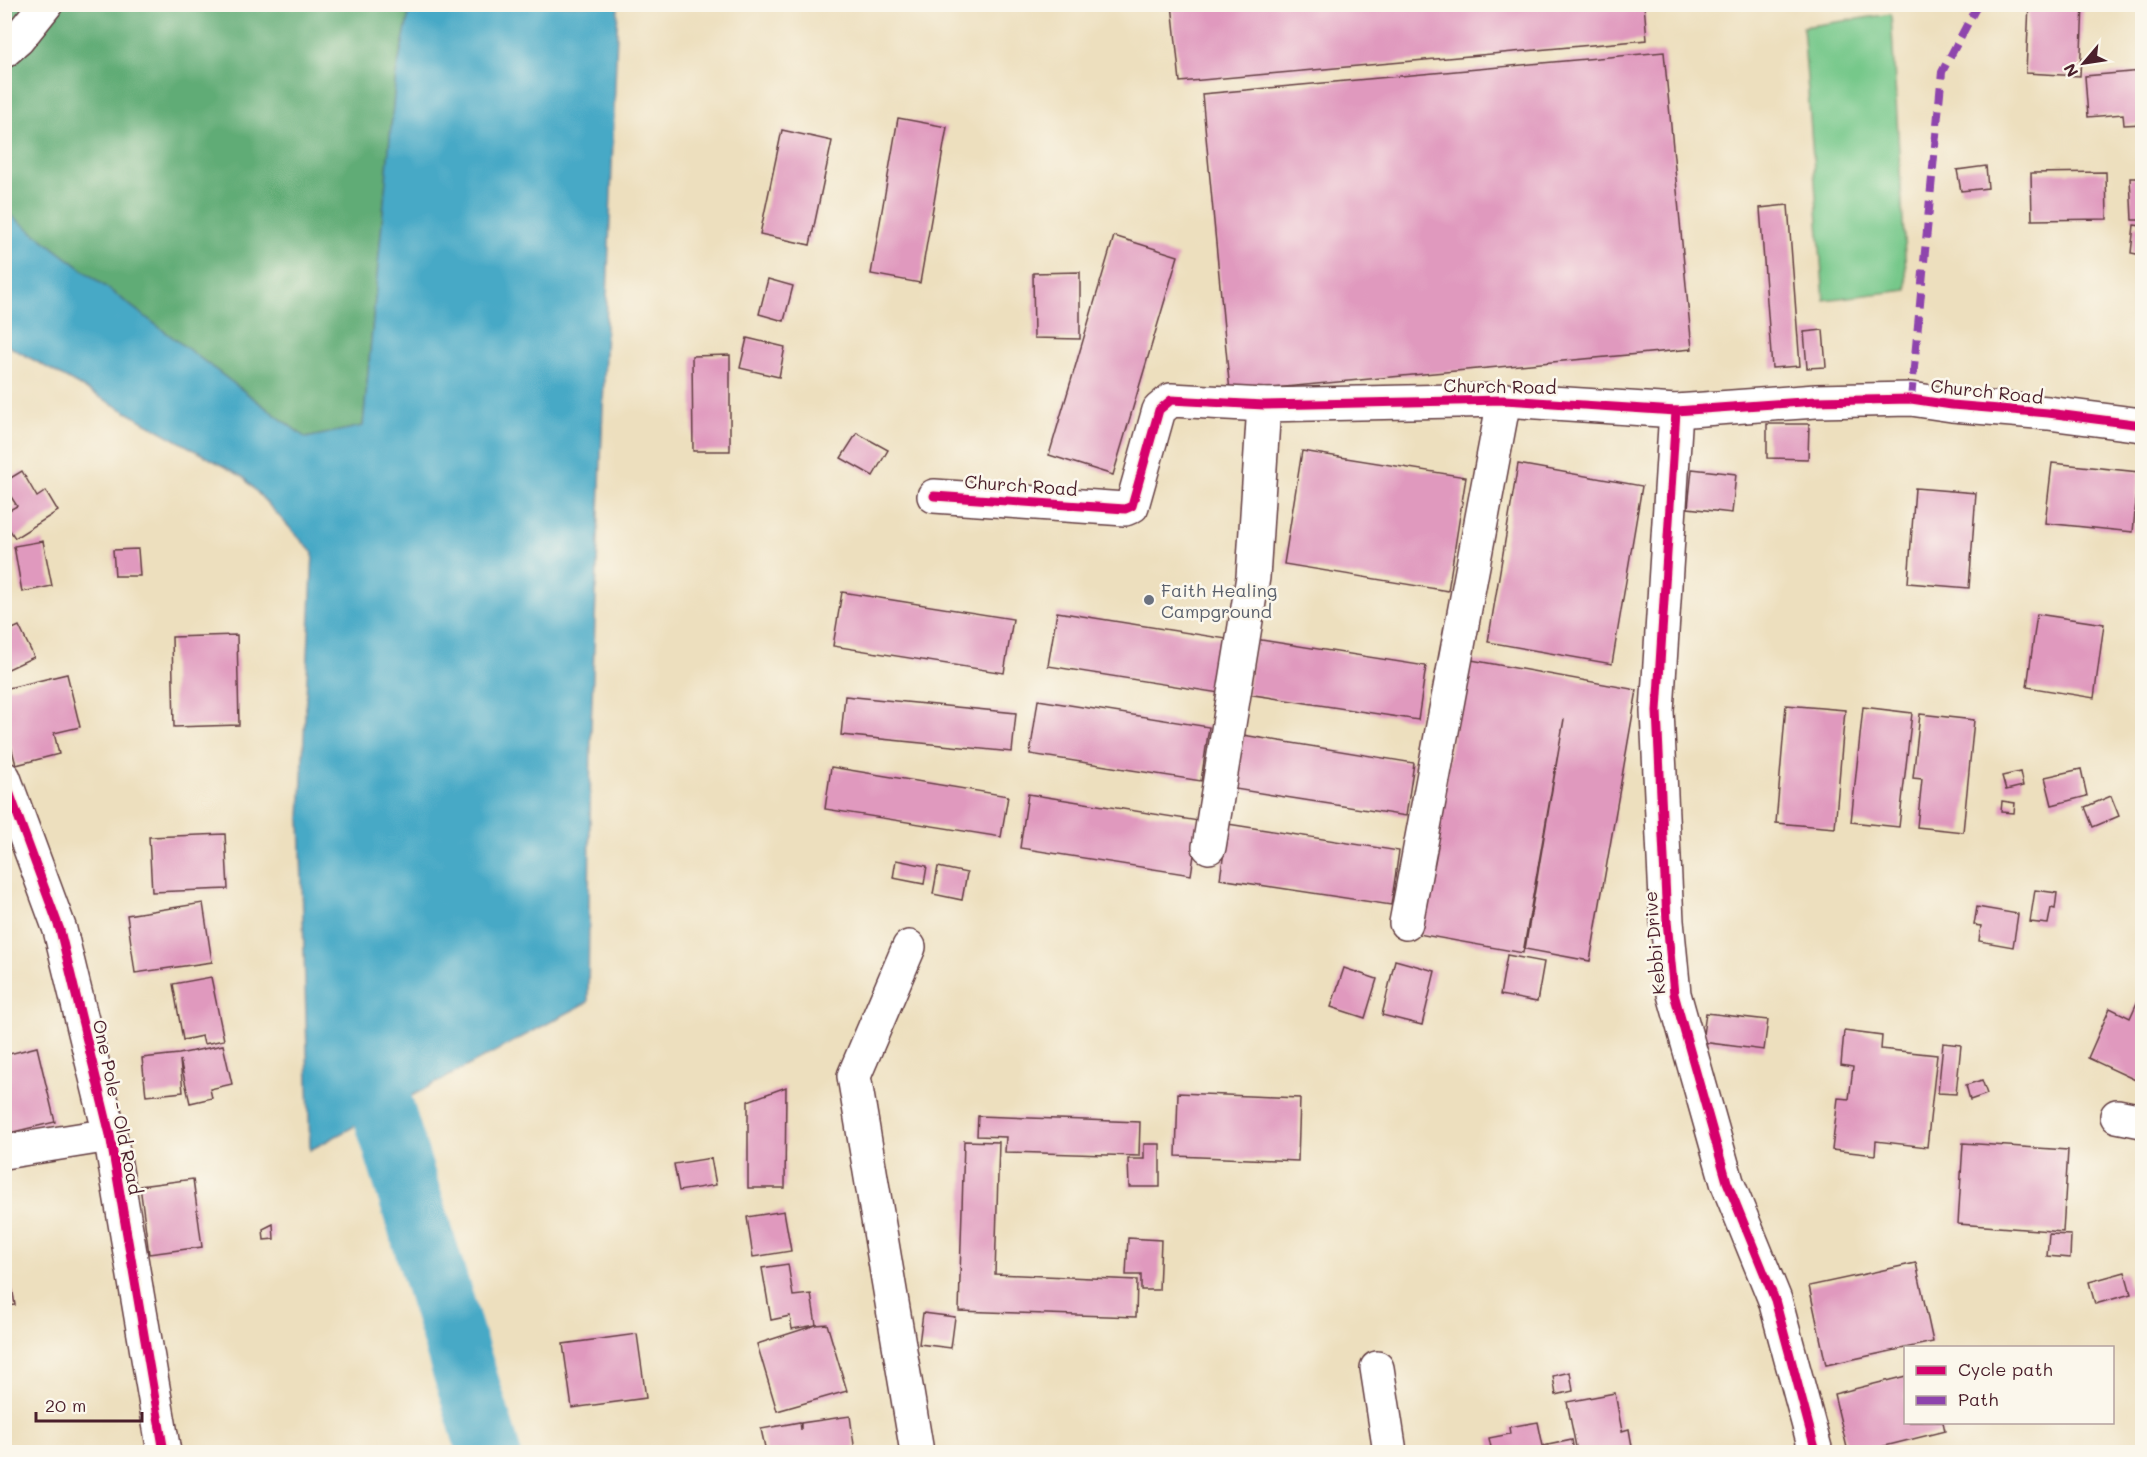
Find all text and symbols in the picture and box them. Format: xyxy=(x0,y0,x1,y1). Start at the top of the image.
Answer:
north arrow xyxy=(2054,33,2114,93)
text: N xyxy=(2058,60,2083,81)
street label: Church Road xyxy=(1443,373,1557,399)
street label: Church Road xyxy=(1929,373,2045,409)
street label: Church Road xyxy=(964,469,1078,501)
place label: Faith Healing Campground xyxy=(1161,578,1277,623)
marker: Faith Healing Campground xyxy=(1142,593,1156,607)
street label: Kebbi Drive xyxy=(1638,890,1670,996)
street label: One Pole - Old Road xyxy=(88,1017,148,1197)
legend xyxy=(1904,1346,2114,1424)
text: Cycle path xyxy=(1958,1357,2053,1381)
scale bar xyxy=(36,1385,142,1423)
text: Path xyxy=(1958,1387,1998,1411)
text: 20 m xyxy=(45,1393,86,1417)

